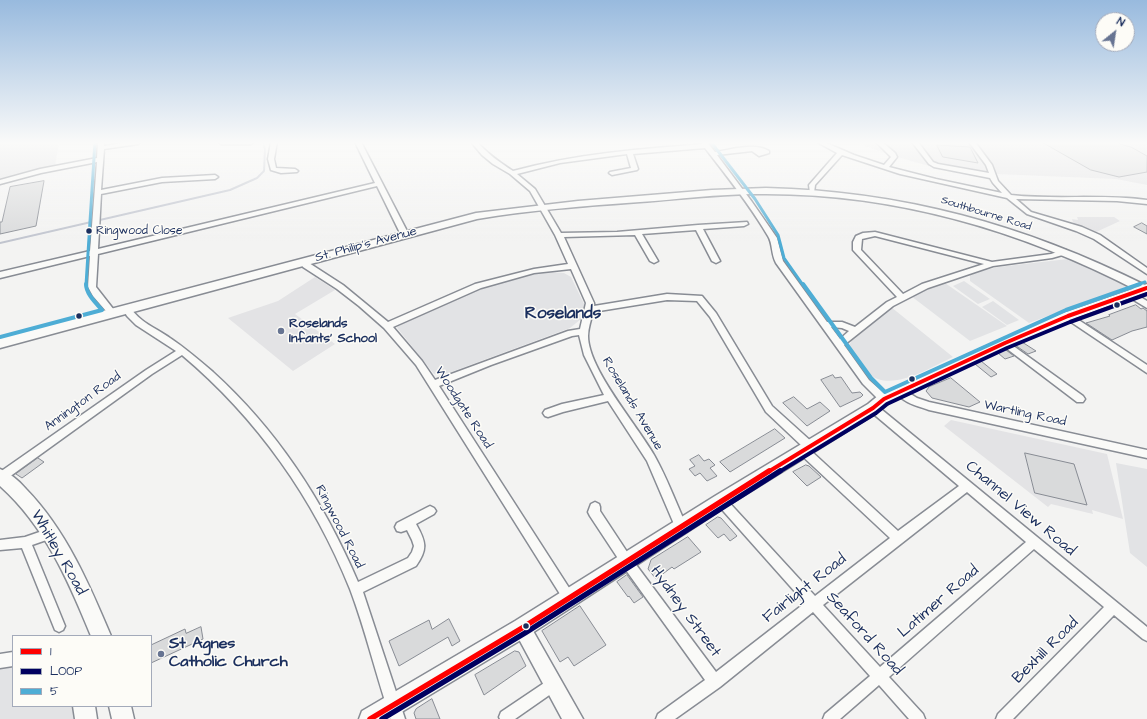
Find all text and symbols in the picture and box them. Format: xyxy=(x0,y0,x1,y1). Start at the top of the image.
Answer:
north arrow xyxy=(1095,12,1135,52)
text: N xyxy=(1114,14,1127,30)
street label: Southbourne Road xyxy=(939,194,1033,234)
place label: Ringwood Close xyxy=(96,224,182,238)
street label: St. Philip's Avenue xyxy=(313,224,419,266)
marker: Ringwood Close xyxy=(84,226,94,236)
unlabelled marker xyxy=(1112,300,1122,310)
district label: Roselands xyxy=(525,304,601,324)
unlabelled marker xyxy=(74,311,84,321)
place label: Roselands Infants' School xyxy=(289,316,377,347)
marker: Roselands Infants' School xyxy=(276,326,286,336)
street label: Roselands Avenue xyxy=(598,355,666,453)
street label: Woodgate Road xyxy=(431,364,495,452)
street label: Annington Road xyxy=(42,369,124,435)
unlabelled marker xyxy=(907,374,917,384)
street label: Wartling Road xyxy=(983,398,1067,430)
street label: Channel View Road xyxy=(961,457,1079,561)
street label: Ringwood Road xyxy=(311,483,367,571)
street label: Whitley Road xyxy=(26,507,90,599)
street label: Fairlight Road xyxy=(759,550,851,628)
street label: Latimer Road xyxy=(895,562,983,642)
street label: Hydney Street xyxy=(646,563,724,661)
street label: Seaford Road xyxy=(821,588,907,680)
street label: Bexhill Road xyxy=(1009,614,1083,688)
unlabelled marker xyxy=(521,621,531,631)
legend xyxy=(12,635,152,707)
place label: St Agnes Catholic Church xyxy=(169,635,288,673)
text: 1 xyxy=(50,643,52,660)
marker: St Agnes Catholic Church xyxy=(156,649,166,659)
text: LOOP xyxy=(50,663,82,680)
text: 5 xyxy=(50,683,59,700)

